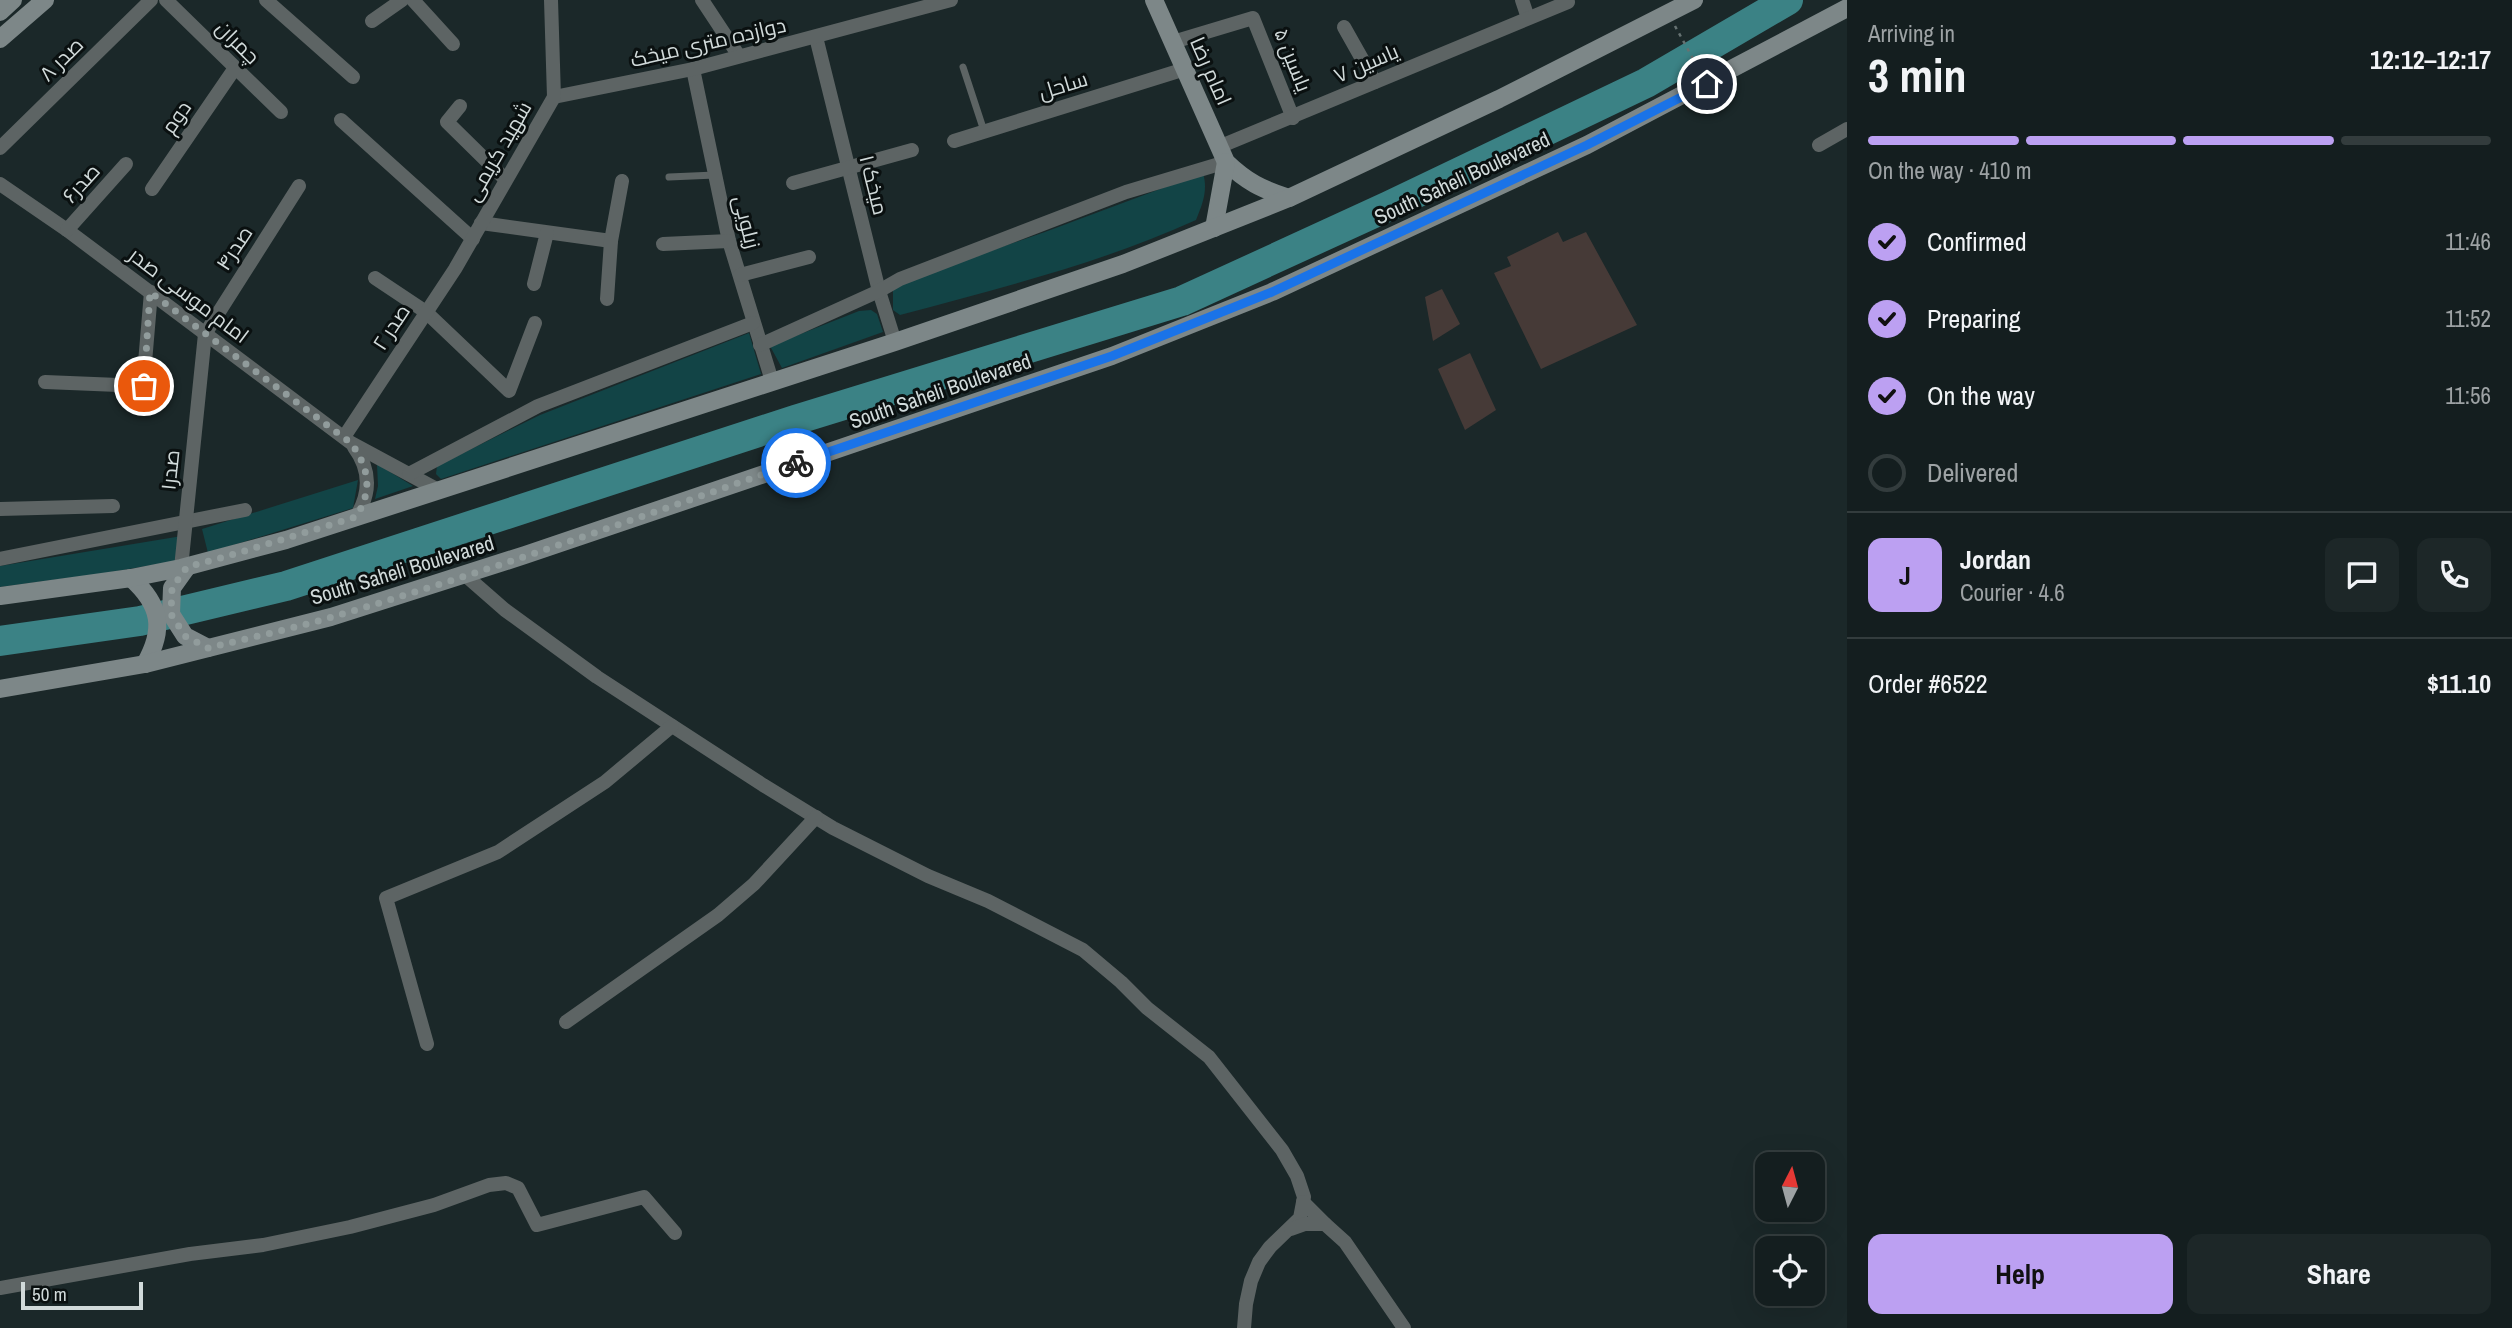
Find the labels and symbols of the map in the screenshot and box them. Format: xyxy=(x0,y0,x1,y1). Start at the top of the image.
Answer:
street label: دوازده متری میخک xyxy=(627,10,789,74)
street label: چمران xyxy=(209,13,267,71)
street label: یاسین ۵ xyxy=(1267,24,1319,97)
street label: صدر ۸ xyxy=(32,30,90,88)
street label: امام رضا xyxy=(1183,32,1239,110)
street label: یاسین ۷ xyxy=(1329,36,1403,90)
pin xyxy=(1677,54,1737,114)
street label: ساحل xyxy=(1035,64,1091,106)
street label: دوم xyxy=(154,94,198,140)
street label: شهید کریمی xyxy=(458,96,538,206)
street label: South Saheli Boulevared xyxy=(1370,125,1554,231)
street label: میخک ۱ xyxy=(853,152,895,218)
street label: صدر۶ xyxy=(55,157,107,209)
street label: زیلویی xyxy=(726,192,768,252)
street label: صدر۴ xyxy=(209,220,259,276)
street label: امام موسی صدر xyxy=(122,240,255,350)
street label: صدر ۲ xyxy=(365,298,417,356)
street label: South Saheli Boulevared xyxy=(845,346,1035,436)
pin xyxy=(114,356,174,416)
courier xyxy=(761,428,831,498)
street label: صدر۱ xyxy=(153,448,187,492)
street label: South Saheli Boulevared xyxy=(307,528,497,612)
north arrow xyxy=(1755,1152,1825,1222)
scale bar xyxy=(21,1279,144,1311)

